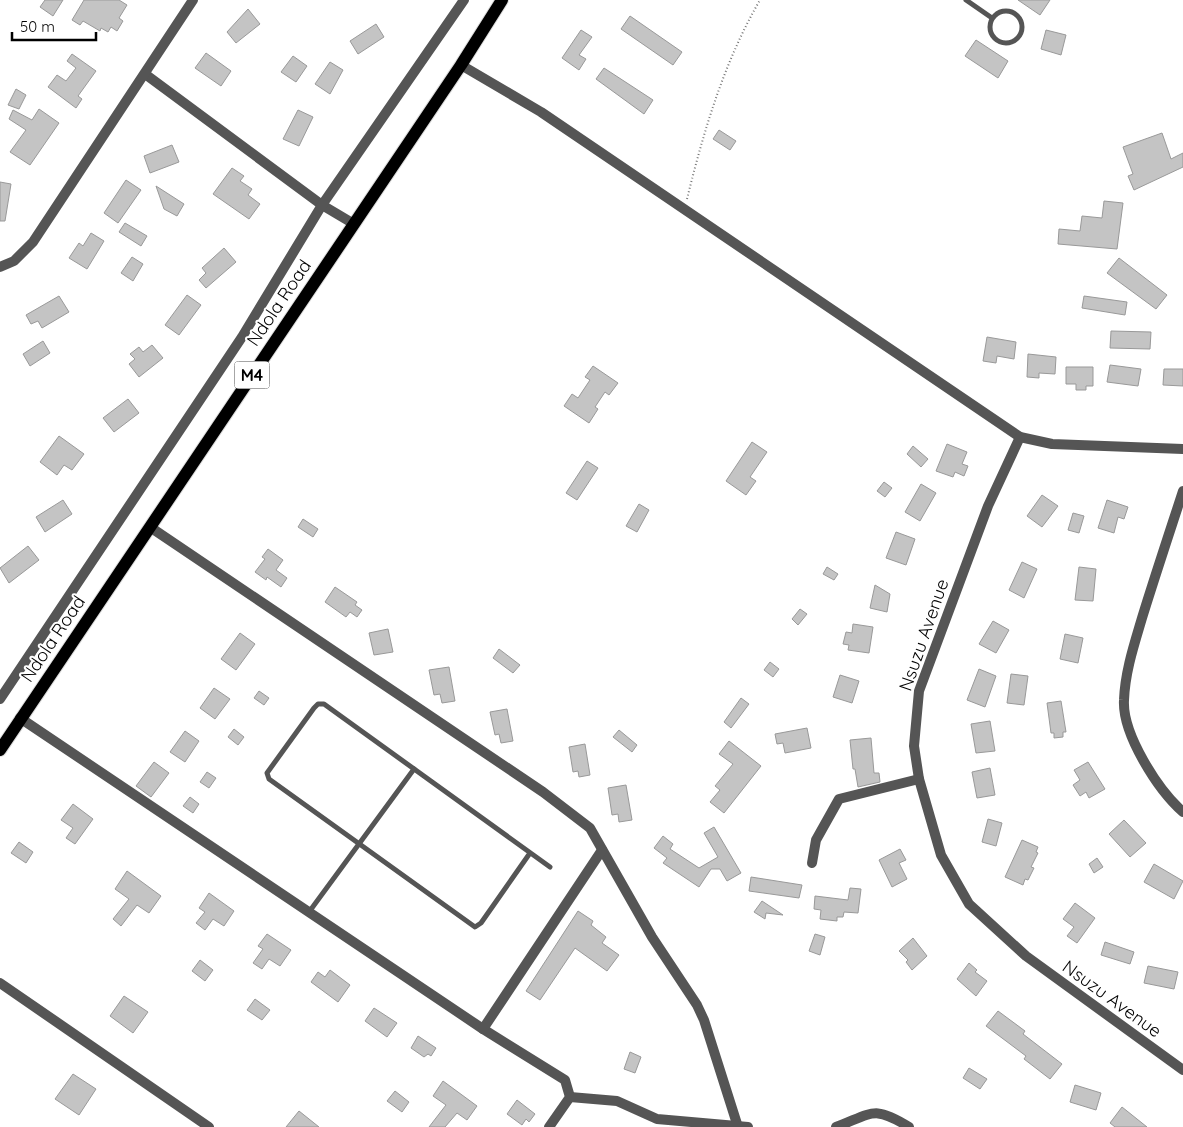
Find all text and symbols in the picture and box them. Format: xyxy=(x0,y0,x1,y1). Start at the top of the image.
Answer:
scale bar xyxy=(12,10,96,42)
text: 50 m xyxy=(20,17,55,36)
street label: Ndola Road xyxy=(241,255,316,350)
road number: M4 xyxy=(234,362,270,388)
street label: Nsuzu Avenue xyxy=(894,576,953,694)
street label: Ndola Road xyxy=(15,591,90,686)
street label: Nsuzu Avenue xyxy=(1058,955,1166,1042)

